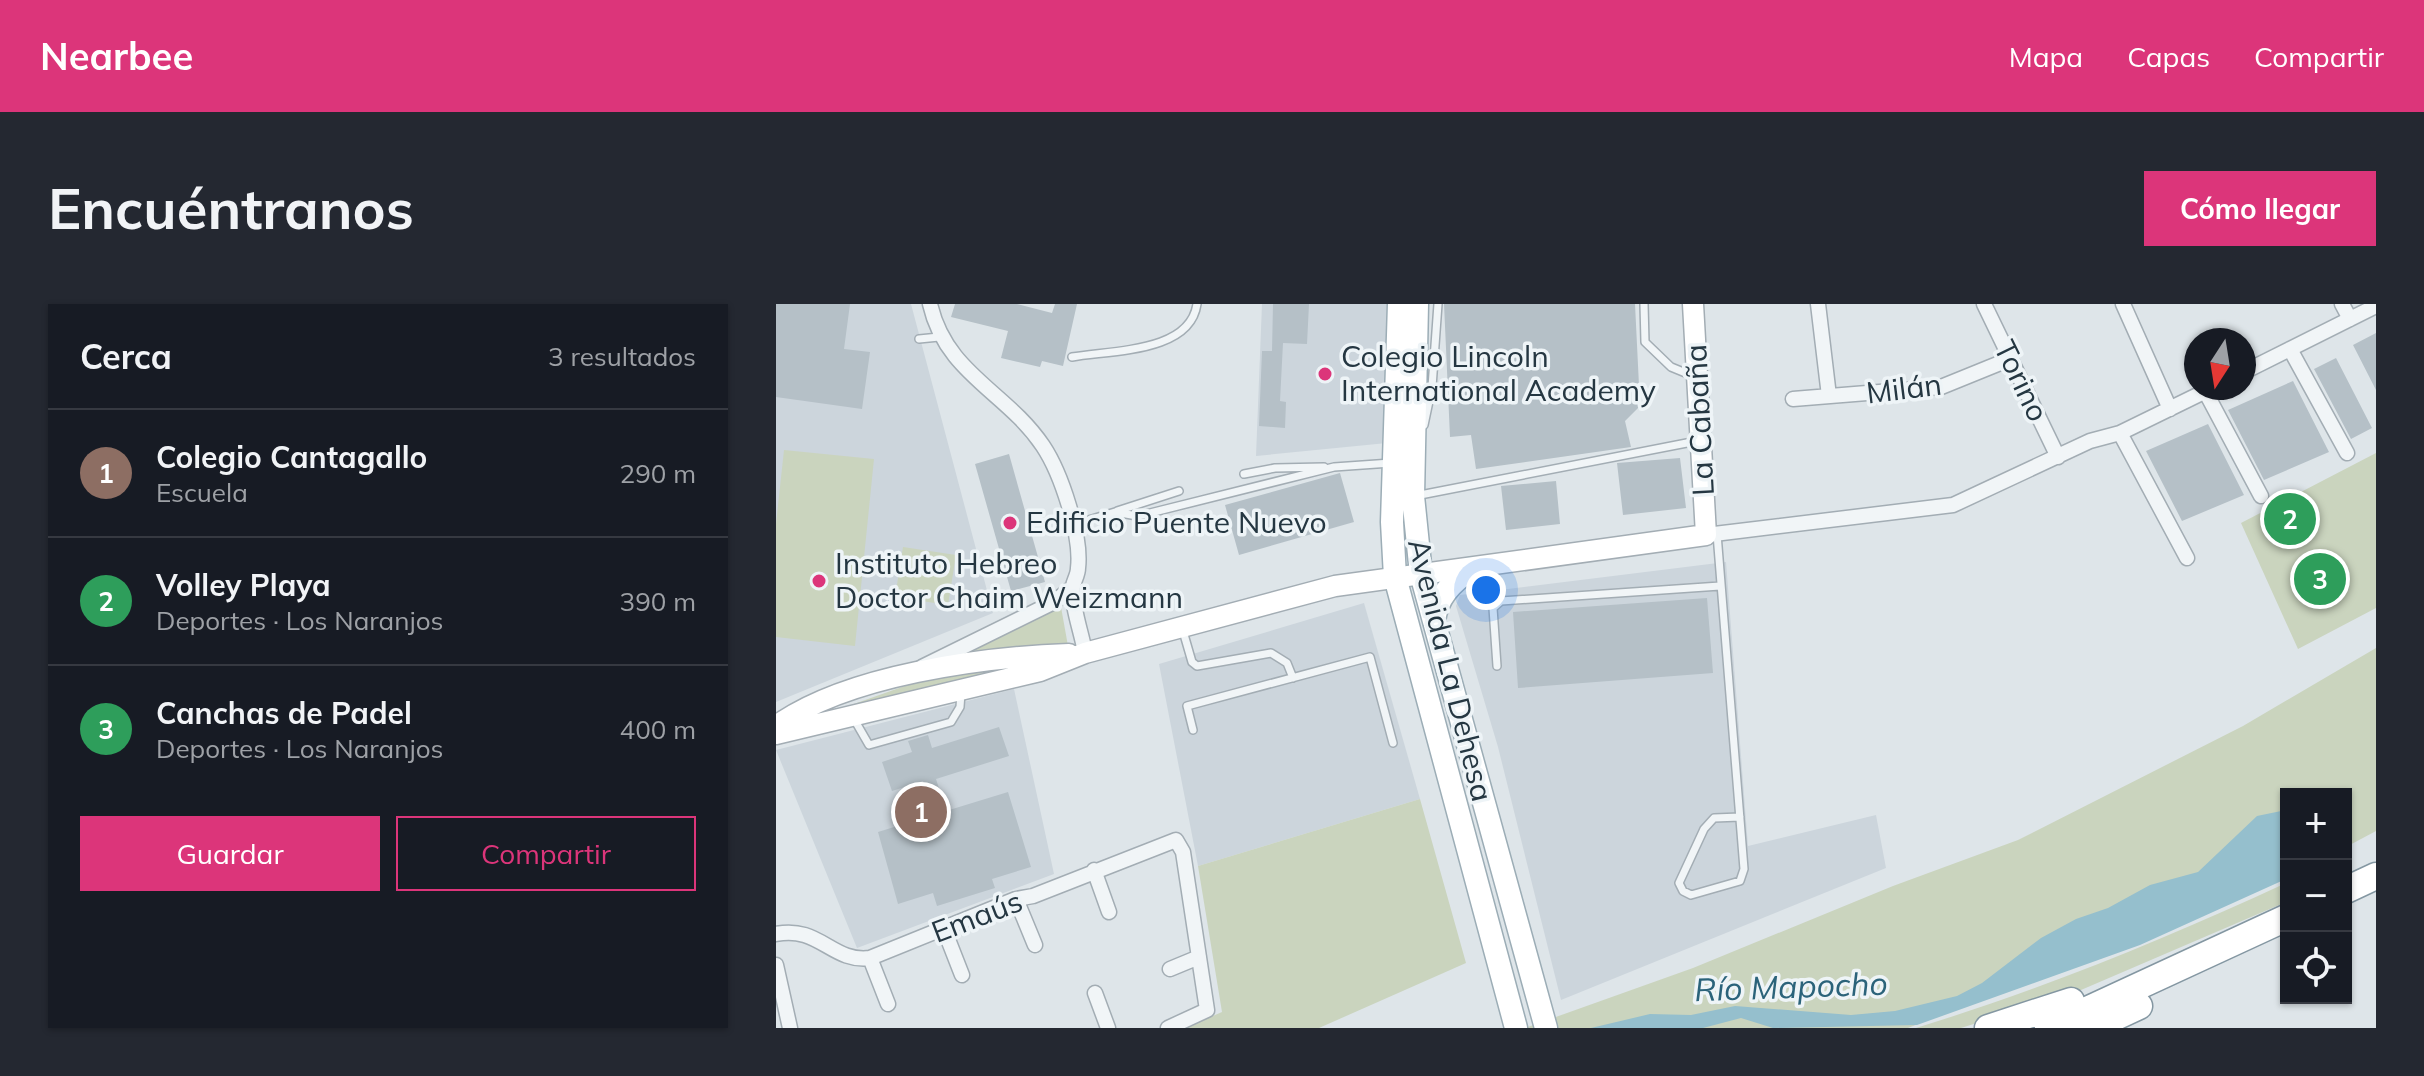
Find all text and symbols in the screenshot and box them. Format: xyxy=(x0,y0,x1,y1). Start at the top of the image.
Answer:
text: Nearbee xyxy=(40,32,193,80)
text: Mapa xyxy=(2009,39,2083,74)
text: Capas xyxy=(2127,39,2210,74)
text: Compartir xyxy=(2254,39,2384,74)
button: Cómo llegar xyxy=(2144,171,2376,246)
text: Encuéntranos xyxy=(48,173,414,243)
north arrow xyxy=(2184,328,2256,400)
street label: Torino xyxy=(1986,334,2058,427)
text: Cerca xyxy=(80,335,172,378)
place label: Colegio Lincoln International Academy xyxy=(1341,337,1656,409)
text: 3 resultados xyxy=(548,340,696,373)
street label: La Cabaña xyxy=(1676,343,1722,497)
marker: Colegio Lincoln International Academy xyxy=(1316,365,1334,383)
street label: Milán xyxy=(1864,365,1944,411)
text: Colegio Cantagallo xyxy=(156,438,427,476)
text: 1 xyxy=(98,457,114,490)
text: 290 m xyxy=(620,457,696,490)
text: Escuela xyxy=(156,476,248,509)
pin: 2 xyxy=(2264,489,2316,549)
place label: Edificio Puente Nuevo xyxy=(1026,503,1327,541)
marker: Edificio Puente Nuevo xyxy=(1001,514,1019,532)
street label: Avenida La Dehesa xyxy=(1400,534,1502,805)
place label: Instituto Hebreo Doctor Chaim Weizmann xyxy=(835,544,1183,616)
pin: 3 xyxy=(2294,549,2346,609)
text: Volley Playa xyxy=(156,566,331,604)
your location xyxy=(1466,570,1506,610)
marker: Instituto Hebreo Doctor Chaim Weizmann xyxy=(810,572,828,590)
text: 2 xyxy=(98,585,114,618)
text: 390 m xyxy=(620,585,696,618)
text: Deportes · Los Naranjos xyxy=(156,604,443,637)
text: Canchas de Padel xyxy=(156,694,412,732)
text: 3 xyxy=(98,713,114,746)
text: 400 m xyxy=(620,713,696,746)
text: Deportes · Los Naranjos xyxy=(156,732,443,765)
pin: 1 xyxy=(895,782,947,842)
map controls xyxy=(2280,788,2352,1004)
button: + xyxy=(2280,788,2352,860)
button: Guardar xyxy=(80,816,380,891)
button: Compartir xyxy=(396,816,696,891)
button: − xyxy=(2280,860,2352,932)
street label: Emaús xyxy=(926,881,1027,951)
button: locate xyxy=(2280,932,2352,1004)
water label: Río Mapocho xyxy=(1694,963,1888,1009)

